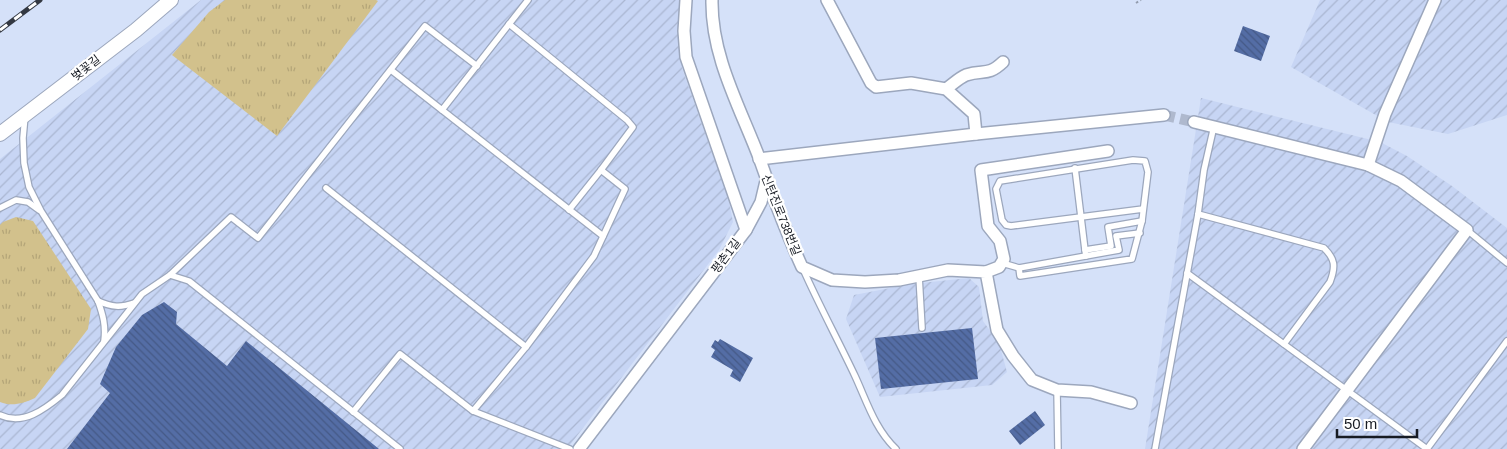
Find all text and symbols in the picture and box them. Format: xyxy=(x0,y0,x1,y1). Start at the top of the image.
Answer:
street label: 벚꽃길 xyxy=(69,52,103,84)
street label: 신탄진로738번길 xyxy=(758,172,804,258)
street label: 평촌1길 xyxy=(708,236,744,276)
scale bar xyxy=(1337,406,1417,438)
text: 50 m xyxy=(1344,415,1377,432)

